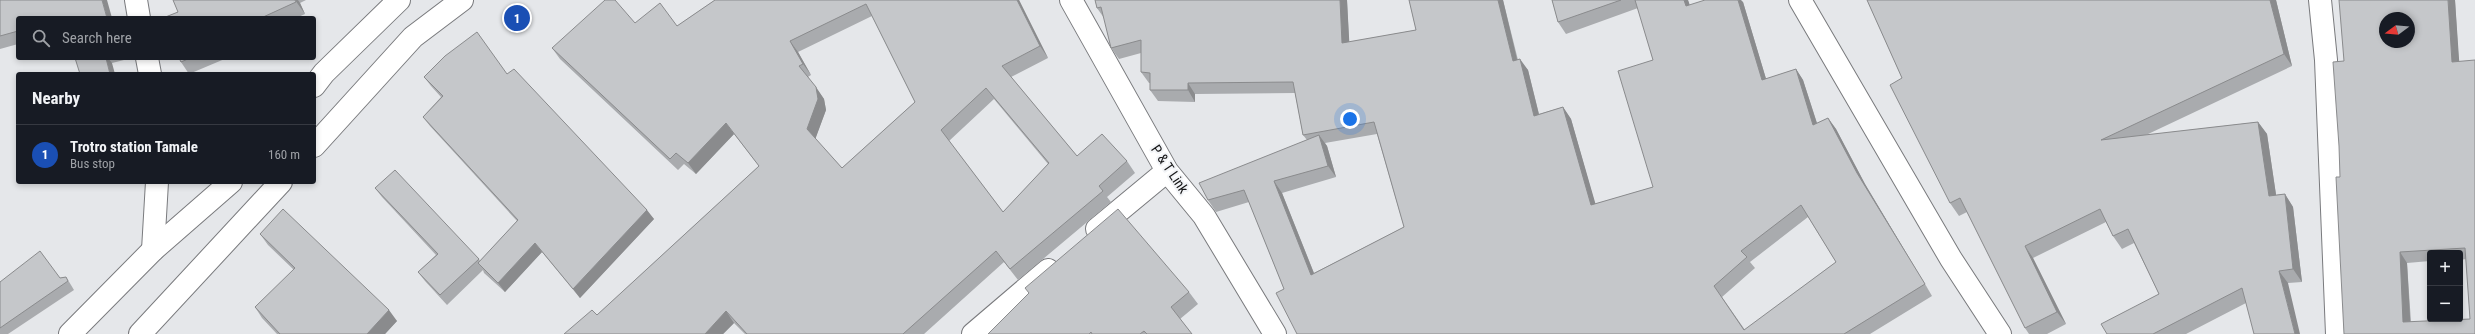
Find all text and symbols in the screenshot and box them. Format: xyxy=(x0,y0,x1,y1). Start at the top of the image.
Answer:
pin: 1 xyxy=(504,3,530,33)
north arrow xyxy=(2379,12,2415,48)
search box xyxy=(16,16,316,60)
icon: search xyxy=(30,27,52,49)
text: Search here xyxy=(62,29,132,47)
text: Nearby xyxy=(32,88,80,108)
your location xyxy=(1340,109,1360,129)
text: Trotro station Tamale xyxy=(70,138,198,156)
street label: P & T Link xyxy=(1148,142,1192,197)
text: 1 xyxy=(42,147,48,162)
text: 160 m xyxy=(268,147,300,162)
text: Bus stop xyxy=(70,156,115,171)
map controls xyxy=(2427,250,2463,322)
button: + xyxy=(2427,250,2463,286)
button: − xyxy=(2427,286,2463,322)

